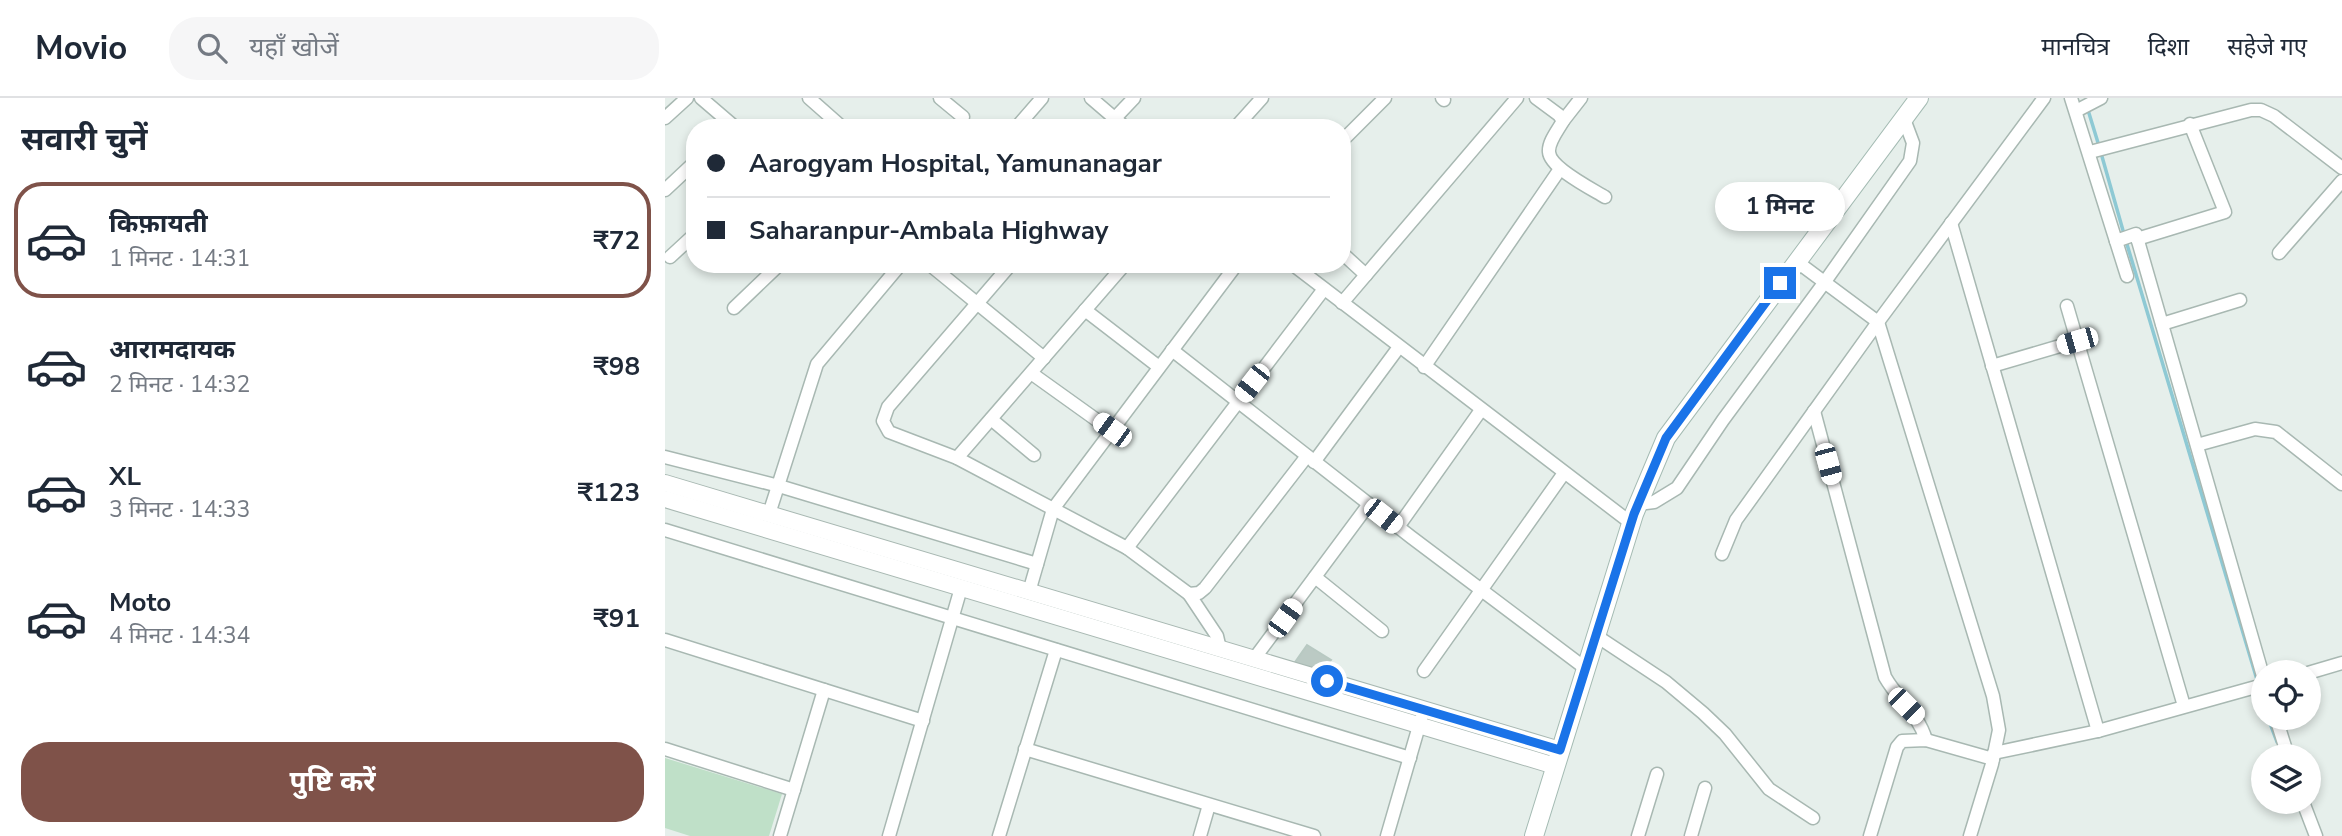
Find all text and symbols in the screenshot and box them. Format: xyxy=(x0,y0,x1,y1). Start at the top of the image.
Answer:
search box xyxy=(169,17,659,80)
text: Movio xyxy=(35,26,127,71)
icon: search xyxy=(193,29,231,67)
text: यहाँ खोजें xyxy=(249,30,339,65)
text: मानचित्र xyxy=(2041,31,2110,63)
text: दिशा xyxy=(2148,31,2189,63)
text: सहेजे गए xyxy=(2227,31,2307,63)
text: सवारी चुनें xyxy=(21,118,147,161)
text: Aarogyam Hospital, Yamunanagar xyxy=(749,146,1162,181)
callout: 1 मिनट xyxy=(1715,181,1845,230)
text: 1 मिनट xyxy=(1746,191,1814,222)
text: किफ़ायती xyxy=(109,206,208,241)
icon: car xyxy=(25,209,88,272)
text: Saharanpur-Ambala Highway xyxy=(749,213,1108,248)
text: ₹72 xyxy=(593,223,640,258)
text: 1 मिनट · 14:31 xyxy=(109,243,250,274)
route end xyxy=(1764,267,1796,299)
car xyxy=(2054,325,2101,357)
text: आरामदायक xyxy=(109,332,235,367)
icon: car xyxy=(25,335,88,398)
text: ₹98 xyxy=(593,349,640,384)
car xyxy=(1231,360,1274,406)
text: 2 मिनट · 14:32 xyxy=(109,369,250,400)
car xyxy=(1089,409,1136,451)
car xyxy=(1813,441,1844,487)
text: XL xyxy=(109,459,141,494)
icon: car xyxy=(25,461,88,524)
text: ₹123 xyxy=(578,475,640,510)
text: 3 मिनट · 14:33 xyxy=(109,494,250,525)
car xyxy=(1360,495,1407,537)
text: Moto xyxy=(109,585,171,620)
icon: car xyxy=(25,587,88,650)
car xyxy=(1265,595,1306,641)
text: ₹91 xyxy=(593,601,640,636)
text: 4 मिनट · 14:34 xyxy=(109,620,250,651)
map controls xyxy=(2251,660,2321,814)
button: locate xyxy=(2251,660,2321,730)
route start xyxy=(1311,665,1343,697)
car xyxy=(1884,684,1929,728)
button: पुष्टि करें xyxy=(21,742,644,822)
button: layers xyxy=(2251,744,2321,814)

